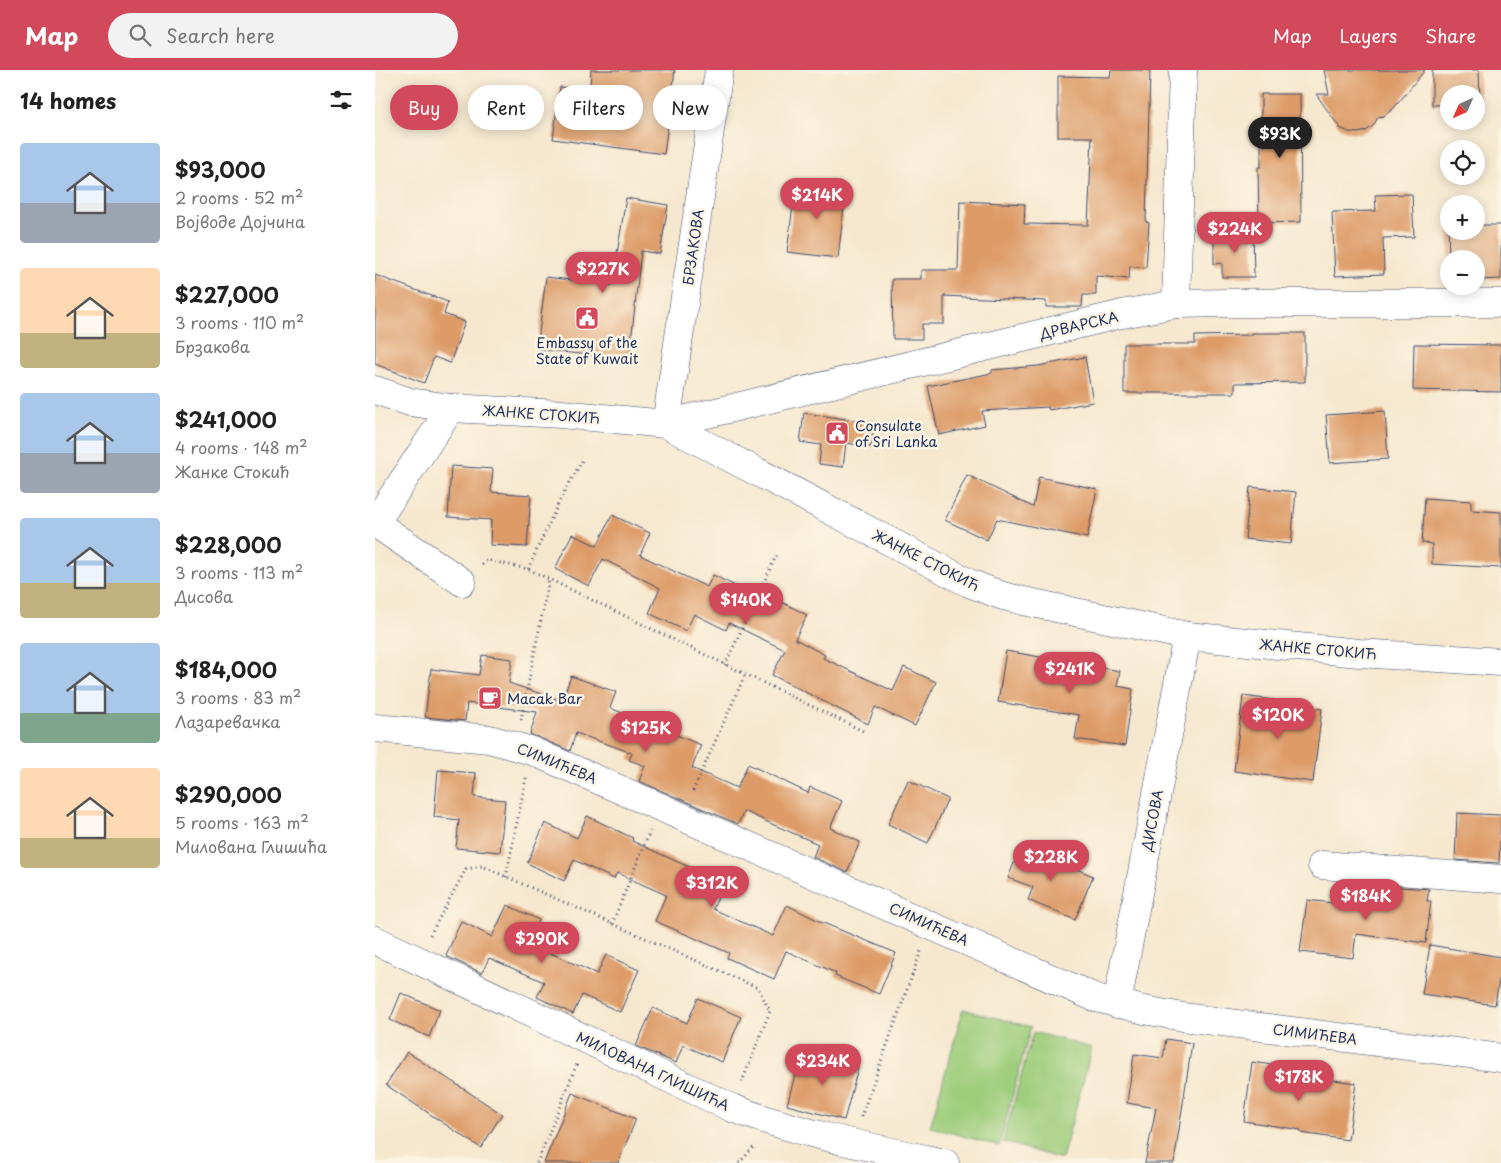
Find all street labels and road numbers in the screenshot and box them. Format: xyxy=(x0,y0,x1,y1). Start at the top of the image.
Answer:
street label: БРЗАКОВА xyxy=(677,208,709,286)
street label: ДРВАРСКА xyxy=(1037,306,1120,344)
street label: ЖАНКЕ СТОКИЋ xyxy=(482,399,600,429)
street label: ЖАНКЕ СТОКИЋ xyxy=(869,524,983,596)
street label: ЖАНКЕ СТОКИЋ xyxy=(1258,633,1378,665)
street label: СИМИЋЕВА xyxy=(514,737,600,789)
street label: ДИСОВА xyxy=(1136,788,1168,853)
street label: СИМИЋЕВА xyxy=(886,897,972,951)
street label: СИМИЋЕВА xyxy=(1272,1018,1358,1050)
street label: МИЛОВАНА ГЛИШИЋА xyxy=(573,1026,733,1116)

